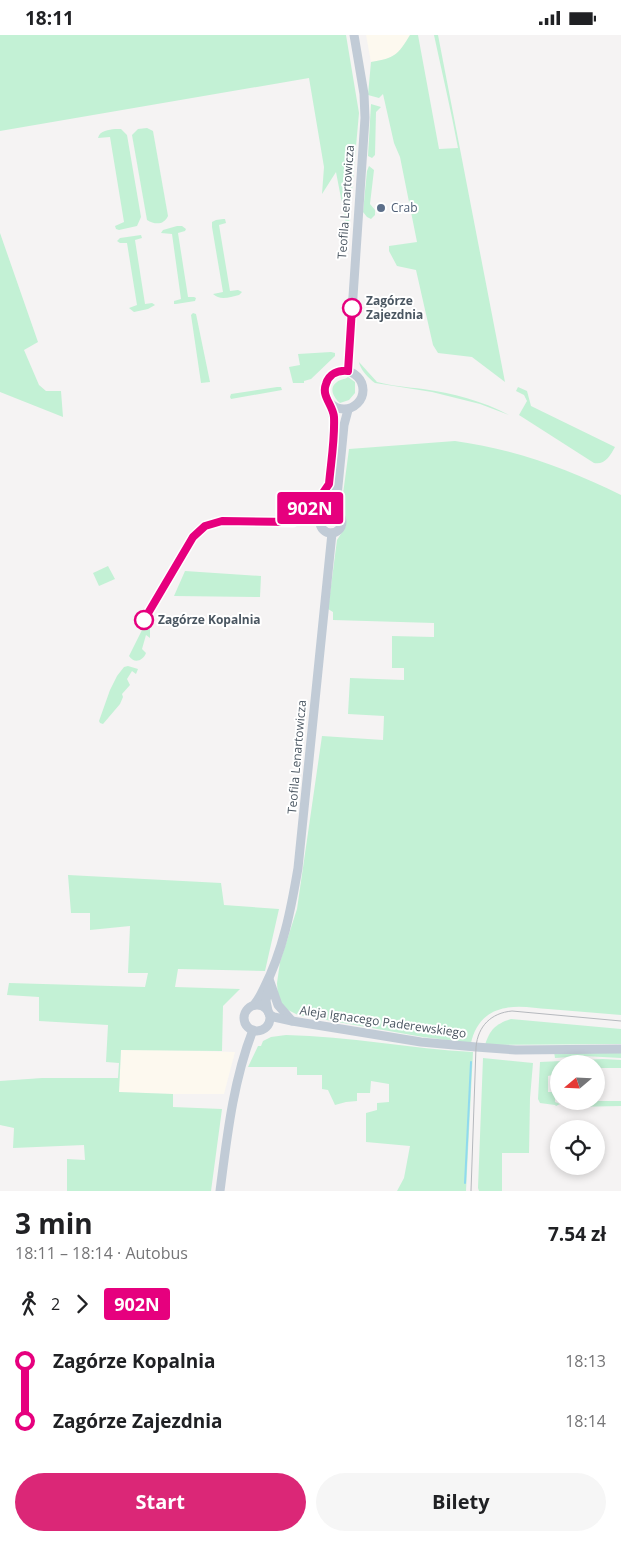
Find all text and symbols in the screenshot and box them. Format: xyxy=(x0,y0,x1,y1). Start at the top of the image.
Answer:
text: 18:11 xyxy=(25,5,74,31)
street label: Teofila Lenartowicza xyxy=(333,144,358,260)
place label: Crab xyxy=(391,199,417,216)
marker: Crab xyxy=(375,202,387,214)
place label: Zagórze Zajezdnia xyxy=(366,292,423,323)
marker: Zagórze Zajezdnia xyxy=(342,298,362,318)
line badge: 902N xyxy=(275,492,345,524)
text: 902N xyxy=(287,496,333,520)
marker: Zagórze Kopalnia xyxy=(134,610,154,630)
place label: Zagórze Kopalnia xyxy=(158,611,261,628)
street label: Teofila Lenartowicza xyxy=(283,699,310,815)
street label: Aleja Ignacego Paderewskiego xyxy=(299,1001,467,1042)
north arrow xyxy=(550,1055,605,1110)
map controls xyxy=(550,1055,605,1175)
button: locate xyxy=(550,1120,605,1175)
text: 3 min xyxy=(15,1204,93,1242)
text: 7.54 zł xyxy=(548,1221,606,1247)
text: 18:11 – 18:14 · Autobus xyxy=(15,1242,188,1264)
icon: walk xyxy=(15,1290,43,1318)
icon: forward xyxy=(68,1290,96,1318)
text: 902N xyxy=(114,1292,160,1316)
text: 2 xyxy=(51,1293,60,1315)
text: Zagórze Kopalnia xyxy=(53,1348,215,1374)
text: 18:13 xyxy=(565,1350,606,1372)
text: Zagórze Zajezdnia xyxy=(53,1408,223,1434)
text: 18:14 xyxy=(565,1410,606,1432)
button: Start xyxy=(15,1473,306,1531)
button: Bilety xyxy=(316,1473,606,1531)

